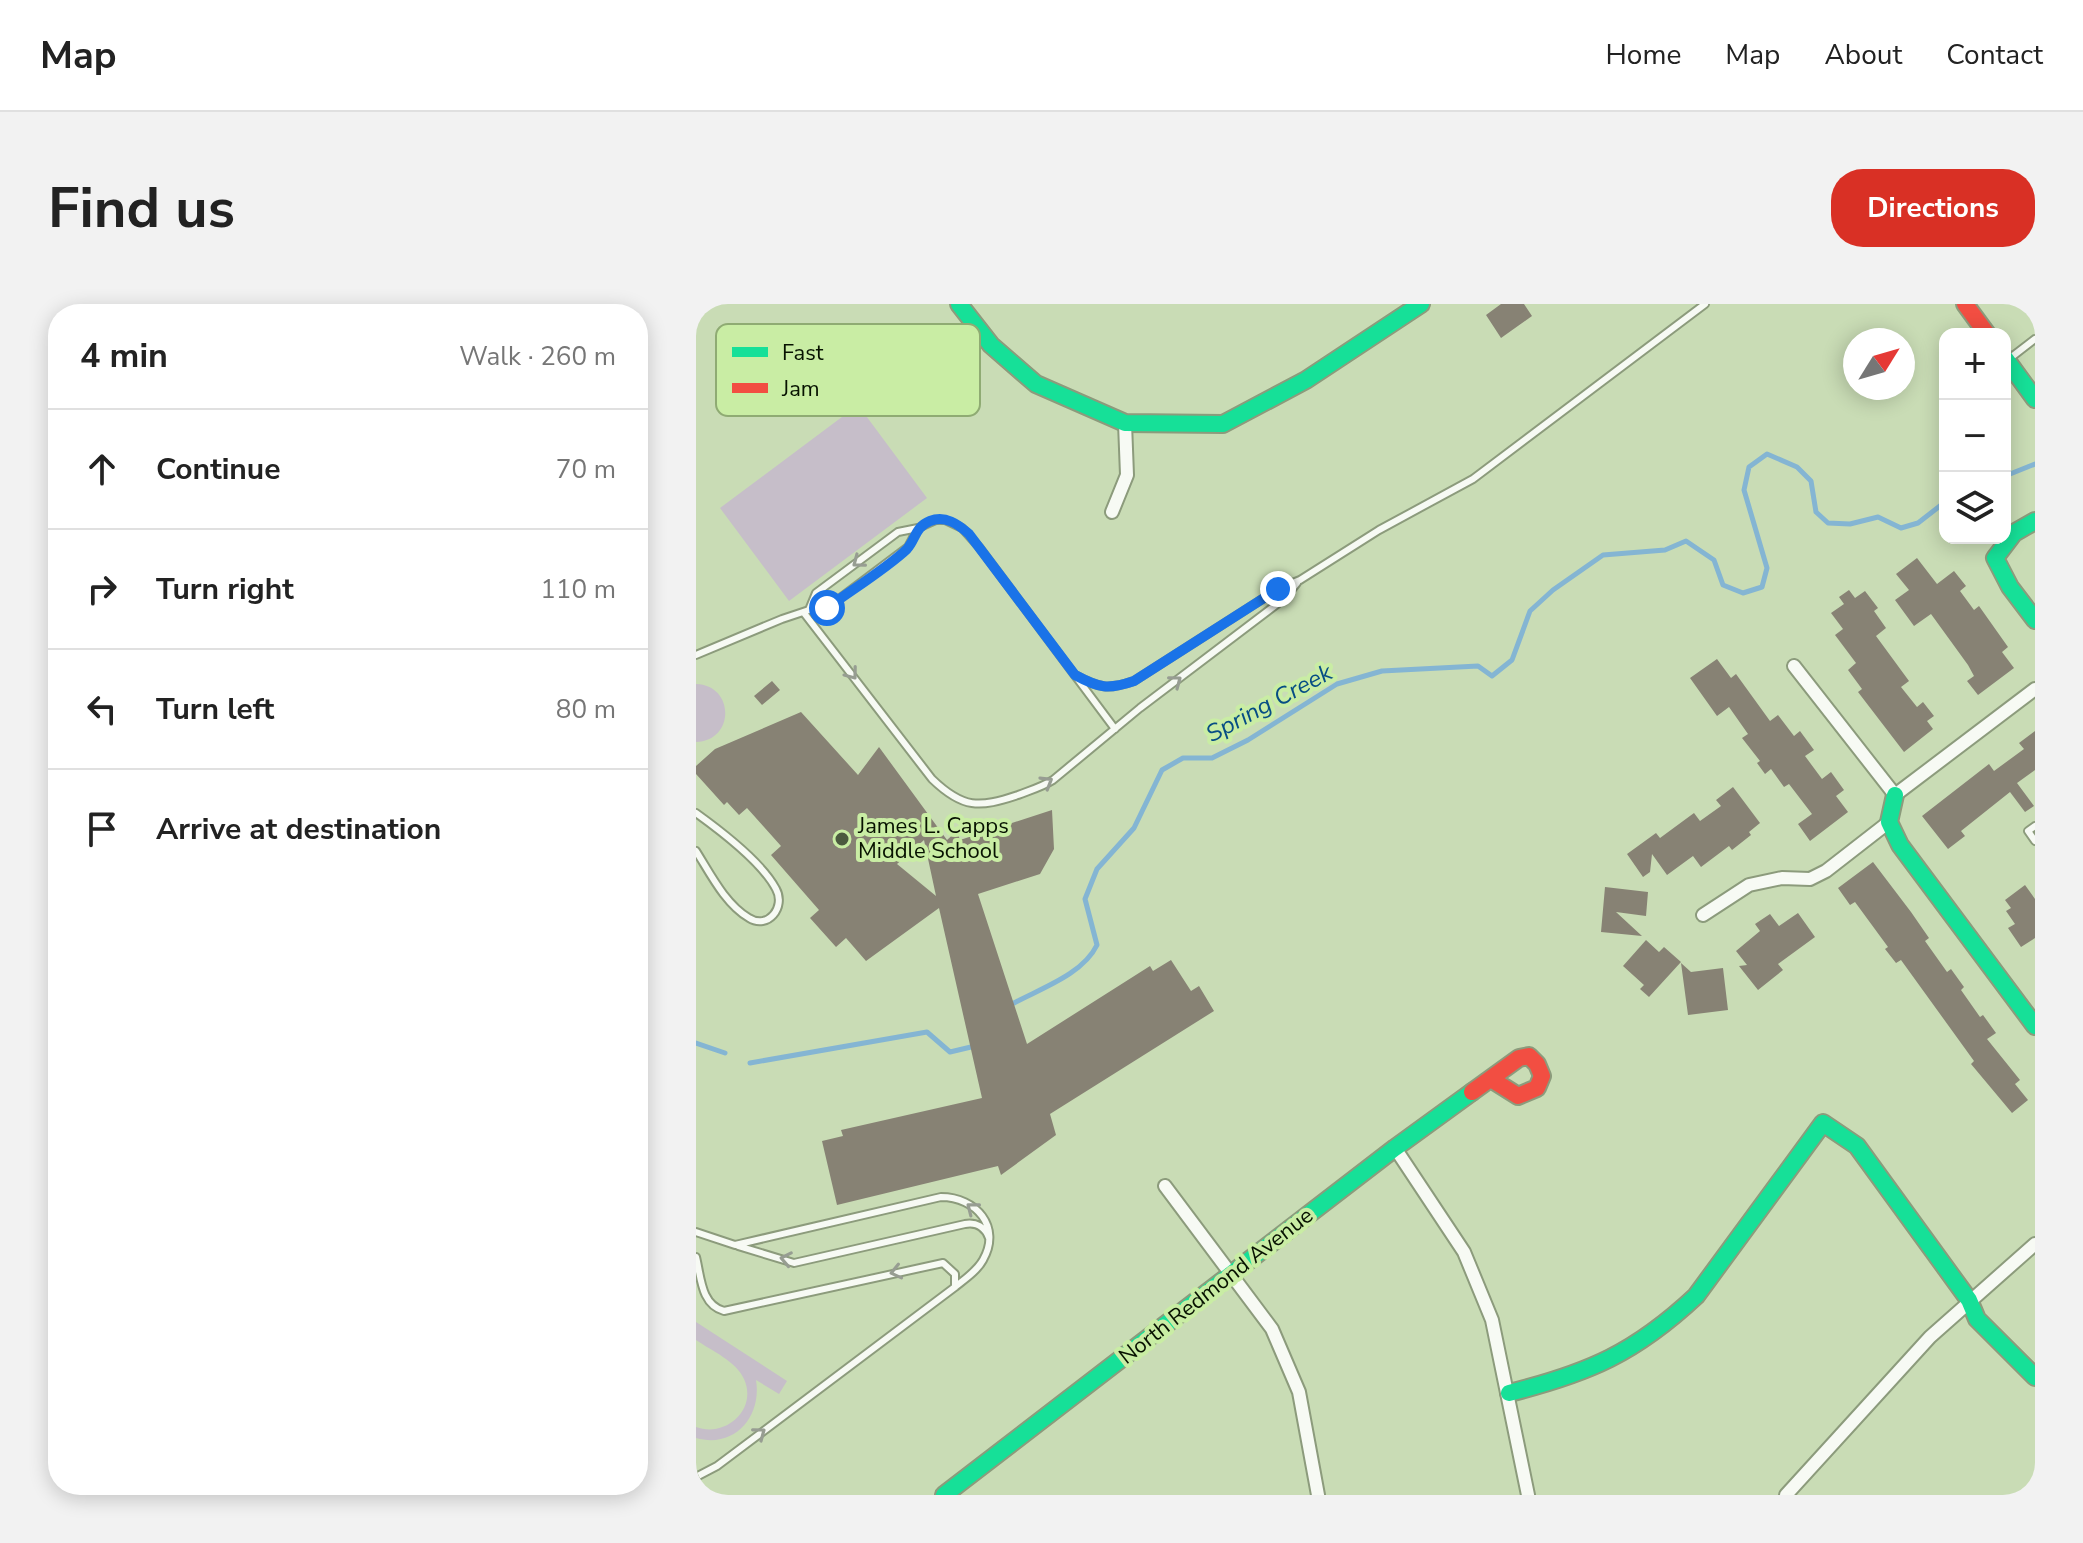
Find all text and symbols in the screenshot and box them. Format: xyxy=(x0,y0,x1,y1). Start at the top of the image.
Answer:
text: Map xyxy=(40,30,117,81)
text: Home xyxy=(1606,36,1681,74)
text: Map xyxy=(1725,36,1780,74)
text: About xyxy=(1824,36,1902,74)
text: Contact xyxy=(1946,36,2043,74)
button: Directions xyxy=(1831,169,2035,247)
text: Find us xyxy=(48,170,235,247)
legend xyxy=(716,324,980,416)
north arrow xyxy=(1843,328,1915,400)
map controls xyxy=(1939,328,2011,544)
button: + xyxy=(1939,328,2011,400)
text: 4 min xyxy=(80,333,168,379)
text: Fast xyxy=(782,338,824,368)
text: Walk · 260 m xyxy=(459,339,616,374)
text: Jam xyxy=(781,374,820,404)
button: − xyxy=(1939,400,2011,472)
icon: ahead xyxy=(80,447,124,491)
text: Continue xyxy=(156,449,281,490)
text: 70 m xyxy=(556,452,616,487)
button: layers xyxy=(1939,472,2011,544)
one-way arrow xyxy=(852,552,866,566)
icon: right xyxy=(80,567,124,611)
text: Turn right xyxy=(156,569,294,610)
route end xyxy=(1260,571,1296,607)
text: 110 m xyxy=(540,572,616,607)
route start xyxy=(809,590,845,626)
water label: Spring Creek xyxy=(1200,656,1339,750)
one-way arrow xyxy=(843,665,857,680)
one-way arrow xyxy=(1167,676,1182,690)
icon: left xyxy=(80,687,124,731)
text: Turn left xyxy=(156,689,274,730)
text: 80 m xyxy=(556,692,616,727)
one-way arrow xyxy=(1038,776,1053,792)
icon: arrive xyxy=(80,807,124,851)
text: Arrive at destination xyxy=(156,809,441,850)
place label: James L. Capps Middle School xyxy=(857,811,1009,866)
marker: James L. Capps Middle School xyxy=(833,830,851,848)
street label: North Redmond Avenue xyxy=(1113,1201,1319,1371)
one-way arrow xyxy=(966,1203,981,1217)
one-way arrow xyxy=(779,1252,792,1269)
one-way arrow xyxy=(890,1263,904,1280)
one-way arrow xyxy=(751,1429,766,1443)

